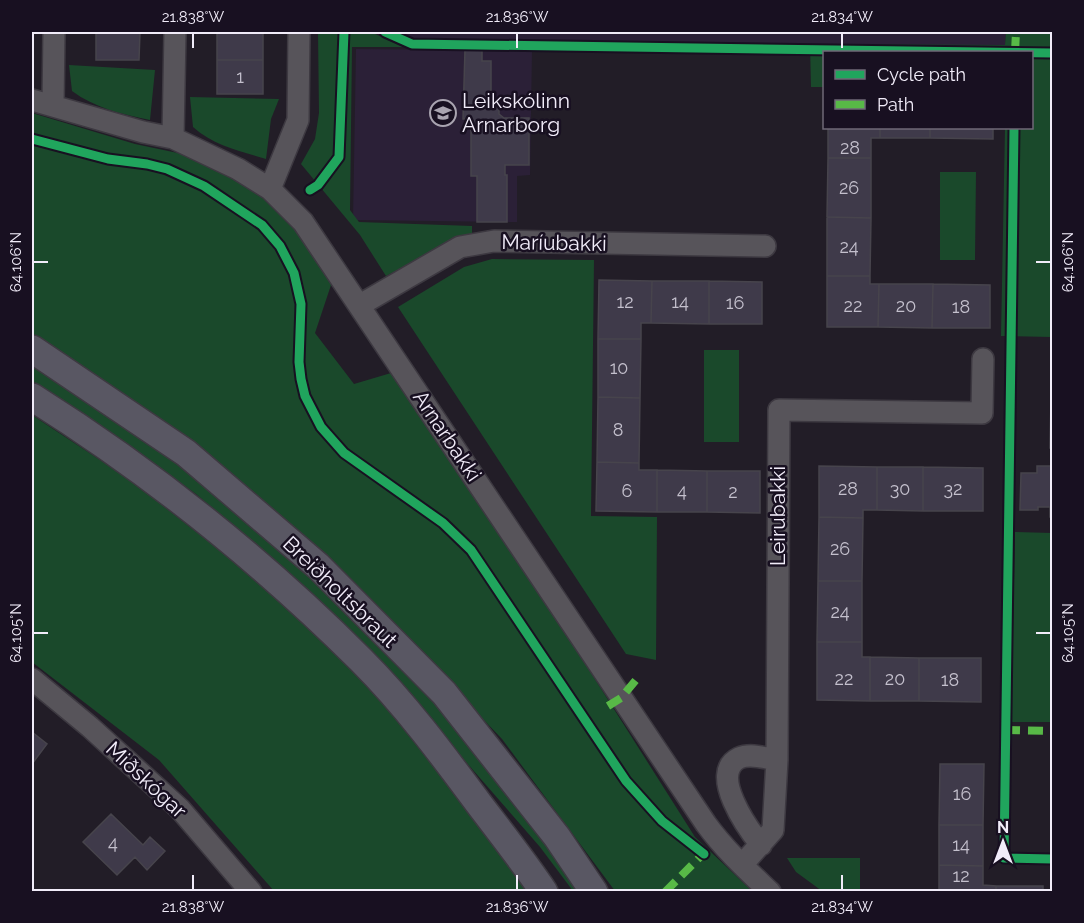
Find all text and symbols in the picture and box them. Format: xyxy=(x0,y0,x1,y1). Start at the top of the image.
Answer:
text: 21.838°W xyxy=(162,8,225,26)
text: 21.836°W xyxy=(486,8,549,26)
text: 21.834°W xyxy=(811,8,873,26)
legend xyxy=(823,51,1033,129)
text: Cycle path xyxy=(877,64,966,85)
house number: 1 xyxy=(236,66,244,87)
place label: Leikskólinn Arnarborg xyxy=(462,88,570,137)
text: Path xyxy=(877,94,914,115)
school or university icon: Leikskólinn Arnarborg xyxy=(428,98,458,128)
house number: 28 xyxy=(840,137,860,158)
house number: 26 xyxy=(839,177,859,198)
street label: Maríubakki xyxy=(501,229,607,256)
text: 64.106°N xyxy=(7,232,25,292)
text: 64.106°N xyxy=(1059,232,1077,292)
house number: 24 xyxy=(839,236,859,257)
house number: 12 xyxy=(616,291,634,312)
house number: 14 xyxy=(671,291,689,312)
house number: 16 xyxy=(726,292,744,313)
house number: 22 xyxy=(844,295,862,316)
house number: 20 xyxy=(896,295,916,316)
house number: 18 xyxy=(952,296,970,317)
house number: 10 xyxy=(610,357,628,378)
street label: Arnarbakki xyxy=(408,386,487,486)
house number: 8 xyxy=(613,419,623,440)
street label: Leirubakki xyxy=(765,466,790,566)
house number: 28 xyxy=(838,478,858,499)
house number: 30 xyxy=(890,478,910,499)
house number: 32 xyxy=(944,478,963,499)
house number: 6 xyxy=(622,480,633,501)
house number: 4 xyxy=(677,480,687,501)
house number: 2 xyxy=(728,481,738,502)
street label: Breiðholtsbraut xyxy=(278,531,403,653)
house number: 26 xyxy=(830,538,850,559)
house number: 24 xyxy=(830,601,850,622)
text: 64.105°N xyxy=(7,603,25,663)
text: 64.105°N xyxy=(1059,603,1077,663)
house number: 22 xyxy=(835,668,853,689)
house number: 20 xyxy=(885,668,905,689)
house number: 18 xyxy=(941,669,959,690)
street label: Miðskógar xyxy=(101,736,192,824)
house number: 16 xyxy=(953,783,971,804)
north arrow xyxy=(973,812,1033,872)
text: N xyxy=(997,818,1009,837)
house number: 4 xyxy=(108,832,118,853)
house number: 14 xyxy=(952,834,970,855)
house number: 12 xyxy=(952,865,970,886)
text: 21.838°W xyxy=(162,898,225,916)
text: 21.836°W xyxy=(486,898,549,916)
text: 21.834°W xyxy=(811,898,873,916)

